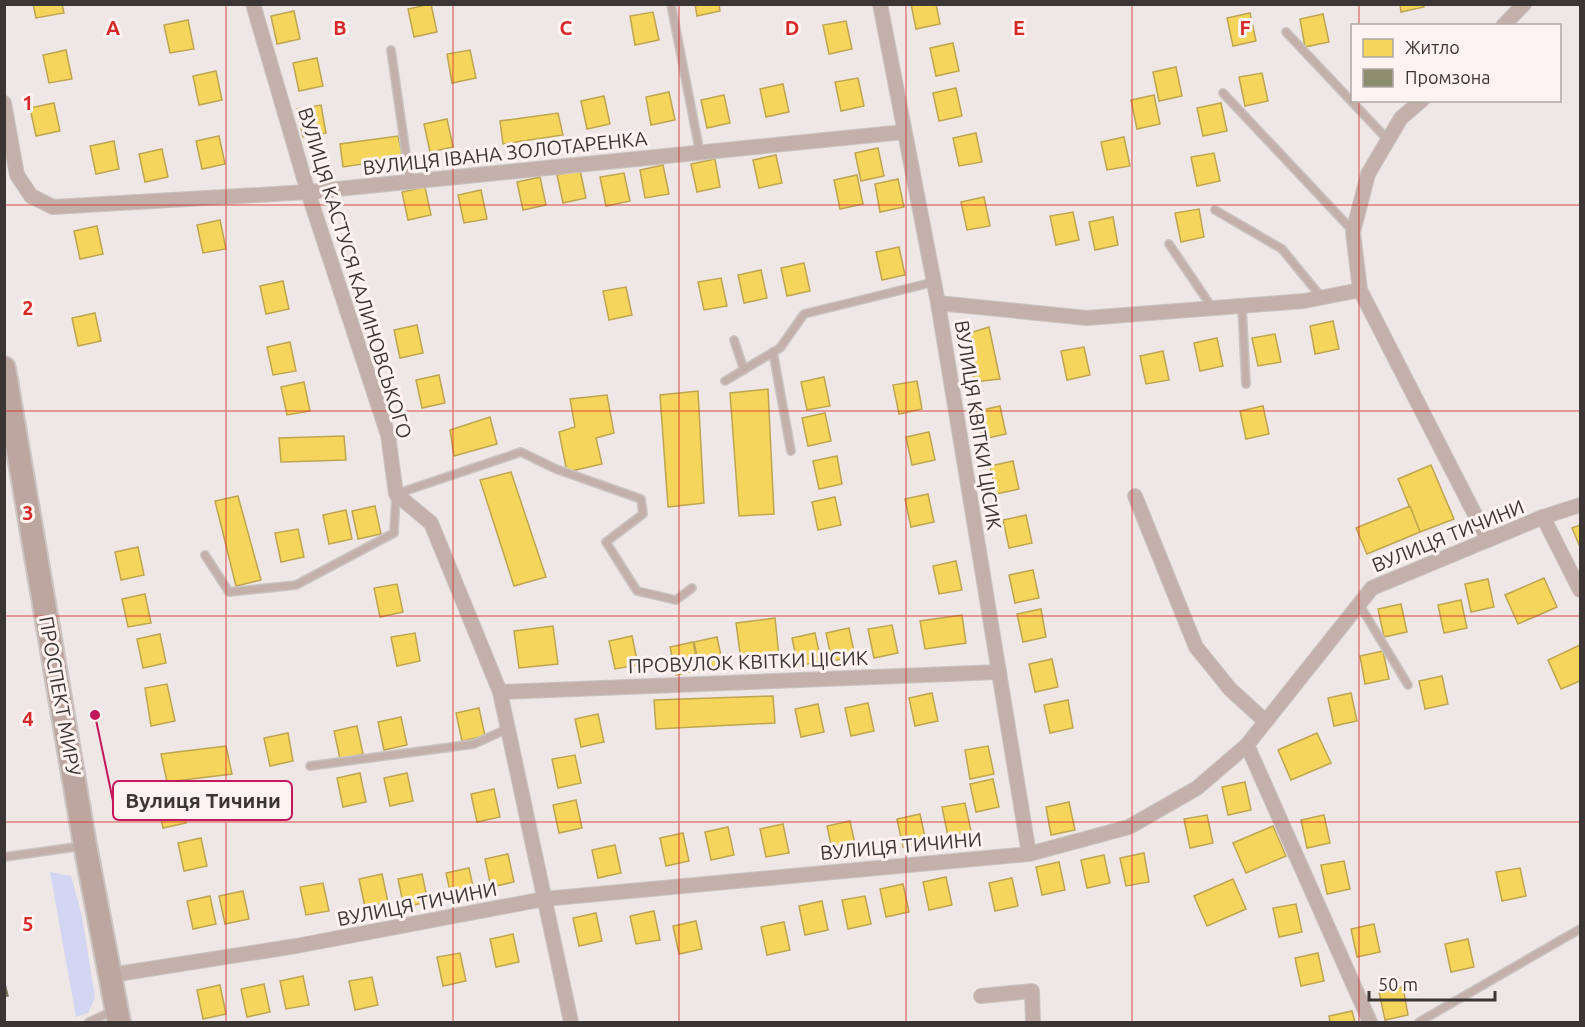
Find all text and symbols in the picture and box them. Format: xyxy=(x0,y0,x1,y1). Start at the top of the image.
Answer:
text: A xyxy=(106,16,120,39)
text: B xyxy=(333,16,347,39)
text: C xyxy=(560,16,573,39)
text: D xyxy=(785,16,799,39)
text: E xyxy=(1013,16,1025,39)
text: F xyxy=(1239,16,1251,39)
legend xyxy=(1351,24,1561,102)
text: Житло xyxy=(1405,37,1460,57)
text: Промзона xyxy=(1405,67,1490,87)
text: 1 xyxy=(22,91,34,114)
street label: ВУЛИЦЯ КАСТУСЯ КАЛИНОВСЬКОГО xyxy=(294,105,417,441)
street label: ВУЛИЦЯ ІВАНА ЗОЛОТАРЕНКА xyxy=(362,126,648,179)
text: 2 xyxy=(22,296,34,319)
street label: ВУЛИЦЯ КВІТКИ ЦІСИК xyxy=(951,318,1006,531)
street label: ВУЛИЦЯ ТИЧИНИ xyxy=(1368,494,1527,577)
text: 3 xyxy=(22,501,34,524)
street label: ПРОСПЕКТ МИРУ xyxy=(35,614,86,778)
street label: ПРОВУЛОК КВІТКИ ЦІСИК xyxy=(628,646,868,677)
text: 4 xyxy=(22,707,34,730)
callout: Вулиця Тичини xyxy=(113,781,292,820)
text: Вулиця Тичини xyxy=(125,788,281,812)
street label: ВУЛИЦЯ ТИЧИНИ xyxy=(819,827,983,864)
street label: ВУЛИЦЯ ТИЧИНИ xyxy=(335,877,499,930)
text: 5 xyxy=(22,912,34,935)
scale bar xyxy=(1369,964,1495,1002)
text: 50 m xyxy=(1378,974,1418,994)

